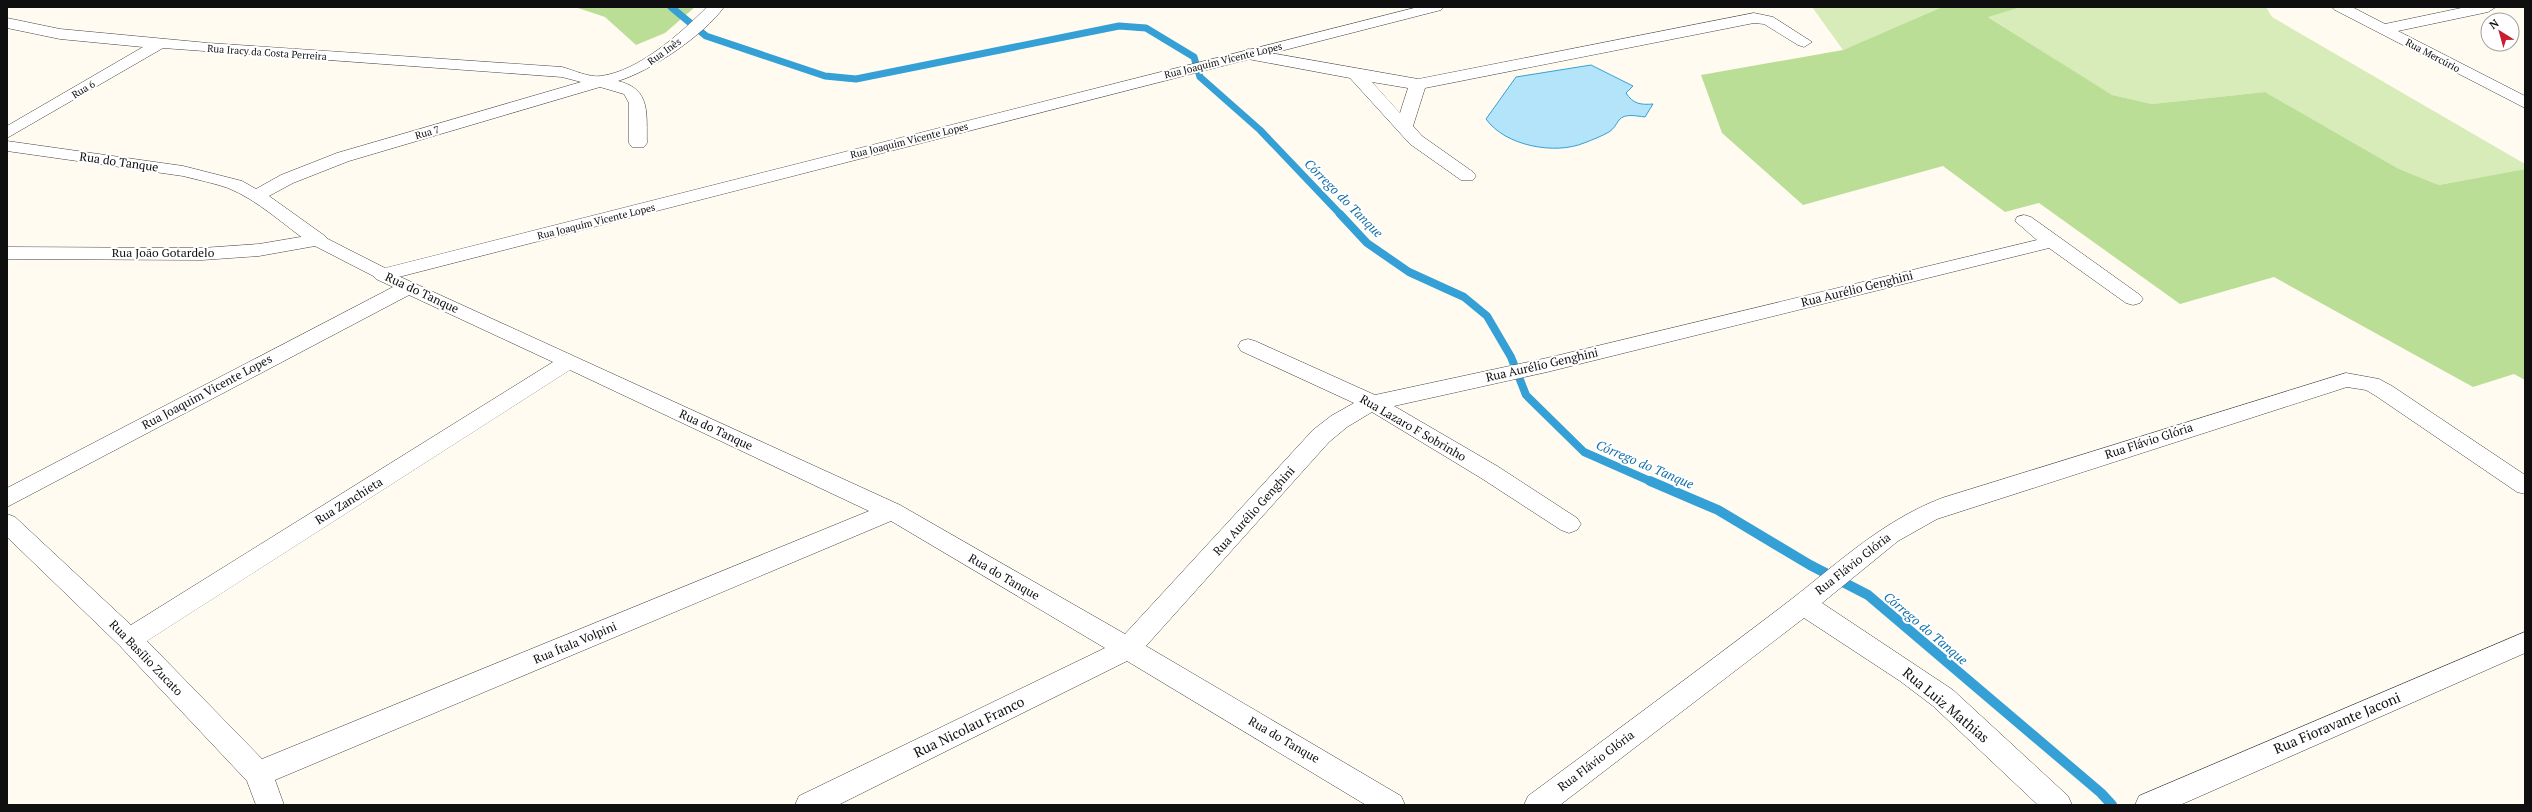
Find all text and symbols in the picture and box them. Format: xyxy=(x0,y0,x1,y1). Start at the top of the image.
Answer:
north arrow xyxy=(2480,12,2520,52)
text: N xyxy=(2486,16,2502,32)
street label: Rua Inês xyxy=(645,35,684,68)
street label: Rua Mercúrio xyxy=(2403,36,2463,75)
street label: Rua Joaquim Vicente Lopes xyxy=(1163,40,1283,81)
street label: Rua Iracy da Costa Perreira xyxy=(207,42,327,63)
street label: Rua 6 xyxy=(69,77,98,101)
street label: Rua Joaquim Vicente Lopes xyxy=(849,120,969,161)
street label: Rua 7 xyxy=(413,123,441,142)
street label: Rua do Tanque xyxy=(79,149,159,174)
water label: Córrego do Tanque xyxy=(1301,155,1387,241)
street label: Rua Joaquim Vicente Lopes xyxy=(536,201,656,242)
street label: Rua João Gotardelo xyxy=(112,245,215,260)
street label: Rua Aurélio Genghini xyxy=(1799,267,1915,310)
street label: Rua do Tanque xyxy=(383,269,461,316)
street label: Rua Aurélio Genghini xyxy=(1484,344,1600,385)
street label: Rua Joaquim Vicente Lopes xyxy=(139,351,274,432)
street label: Rua Lazaro F Sobrinho xyxy=(1357,391,1469,464)
street label: Rua do Tanque xyxy=(677,406,755,453)
street label: Rua Flávio Glória xyxy=(2103,419,2195,462)
water label: Córrego do Tanque xyxy=(1593,435,1697,493)
street label: Rua Aurélio Genghini xyxy=(1210,463,1298,558)
street label: Rua Zanchieta xyxy=(312,474,385,527)
street label: Rua Flávio Glória xyxy=(1812,529,1893,598)
street label: Rua do Tanque xyxy=(966,550,1042,603)
water label: Córrego do Tanque xyxy=(1880,587,1972,669)
street label: Rua Basílio Zucato xyxy=(106,617,187,699)
street label: Rua Ítala Volpini xyxy=(531,618,619,667)
street label: Rua Luiz Mathias xyxy=(1899,663,1994,746)
street label: Rua Fioravante Jaconi xyxy=(2271,687,2403,758)
street label: Rua Nicolau Franco xyxy=(910,691,1028,762)
street label: Rua do Tanque xyxy=(1246,713,1322,766)
street label: Rua Flávio Glória xyxy=(1555,727,1637,794)

